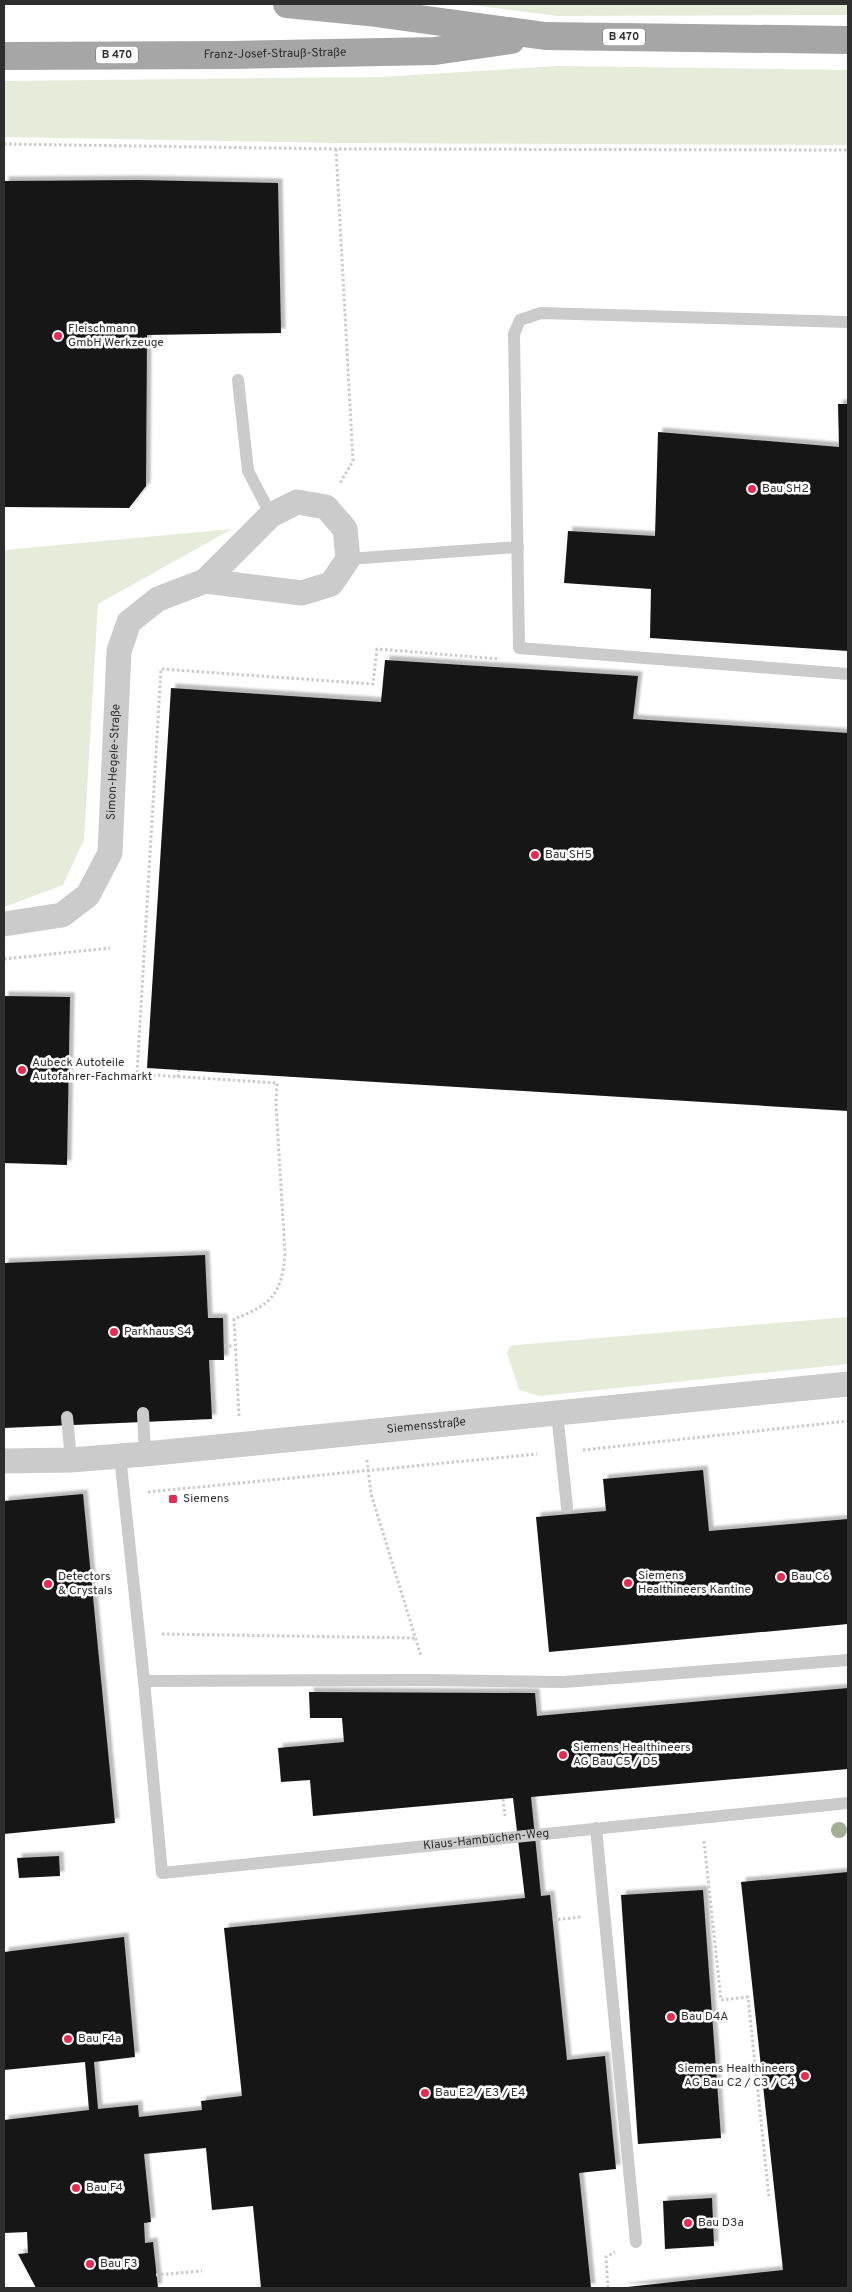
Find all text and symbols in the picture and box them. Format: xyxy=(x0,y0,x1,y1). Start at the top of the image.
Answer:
road number: B 470 xyxy=(603,28,645,46)
street label: Franz-Josef-Strauß-Straße xyxy=(204,45,346,63)
road number: B 470 xyxy=(96,46,138,64)
place label: Fleischmann GmbH Werkzeuge xyxy=(68,321,164,351)
marker: Fleischmann GmbH Werkzeuge xyxy=(52,330,64,342)
place label: Bau SH2 xyxy=(762,481,809,497)
marker: Bau SH2 xyxy=(746,483,758,495)
street label: Simon-Hegele-Straße xyxy=(103,704,125,820)
place label: Bau SH5 xyxy=(545,847,592,863)
marker: Bau SH5 xyxy=(529,849,541,861)
place label: Aubeck Autoteile Autofahrer-Fachmarkt xyxy=(32,1055,152,1085)
marker: Aubeck Autoteile Autofahrer-Fachmarkt xyxy=(16,1064,28,1076)
place label: Parkhaus S4 xyxy=(124,1324,192,1340)
marker: Parkhaus S4 xyxy=(108,1326,120,1338)
street label: Siemensstraße xyxy=(386,1414,467,1438)
place label: Siemens xyxy=(183,1491,229,1507)
marker: Siemens xyxy=(167,1493,179,1505)
place label: Siemens Healthineers Kantine xyxy=(638,1568,751,1598)
place label: Detectors & Crystals xyxy=(58,1569,113,1599)
place label: Bau C6 xyxy=(791,1569,830,1585)
marker: Bau C6 xyxy=(775,1571,787,1583)
marker: Siemens Healthineers Kantine xyxy=(622,1577,634,1589)
marker: Detectors & Crystals xyxy=(42,1578,54,1590)
place label: Siemens Healthineers AG Bau C5 / D5 xyxy=(573,1740,691,1770)
marker: Siemens Healthineers AG Bau C5 / D5 xyxy=(557,1749,569,1761)
street label: Klaus-Hambüchen-Weg xyxy=(422,1826,550,1854)
place label: Bau D4A xyxy=(681,2009,728,2025)
marker: Bau D4A xyxy=(665,2011,677,2023)
place label: Bau F4a xyxy=(78,2031,121,2047)
marker: Bau F4a xyxy=(62,2033,74,2045)
place label: Siemens Healthineers AG Bau C2 / C3 / C4 xyxy=(677,2061,795,2091)
marker: Siemens Healthineers AG Bau C2 / C3 / C4 xyxy=(799,2070,811,2082)
place label: Bau E2 / E3 / E4 xyxy=(435,2085,526,2101)
marker: Bau E2 / E3 / E4 xyxy=(419,2087,431,2099)
place label: Bau F4 xyxy=(86,2180,123,2196)
marker: Bau F4 xyxy=(70,2182,82,2194)
place label: Bau D3a xyxy=(698,2215,744,2231)
marker: Bau D3a xyxy=(682,2217,694,2229)
place label: Bau F3 xyxy=(100,2256,138,2272)
marker: Bau F3 xyxy=(84,2258,96,2270)

